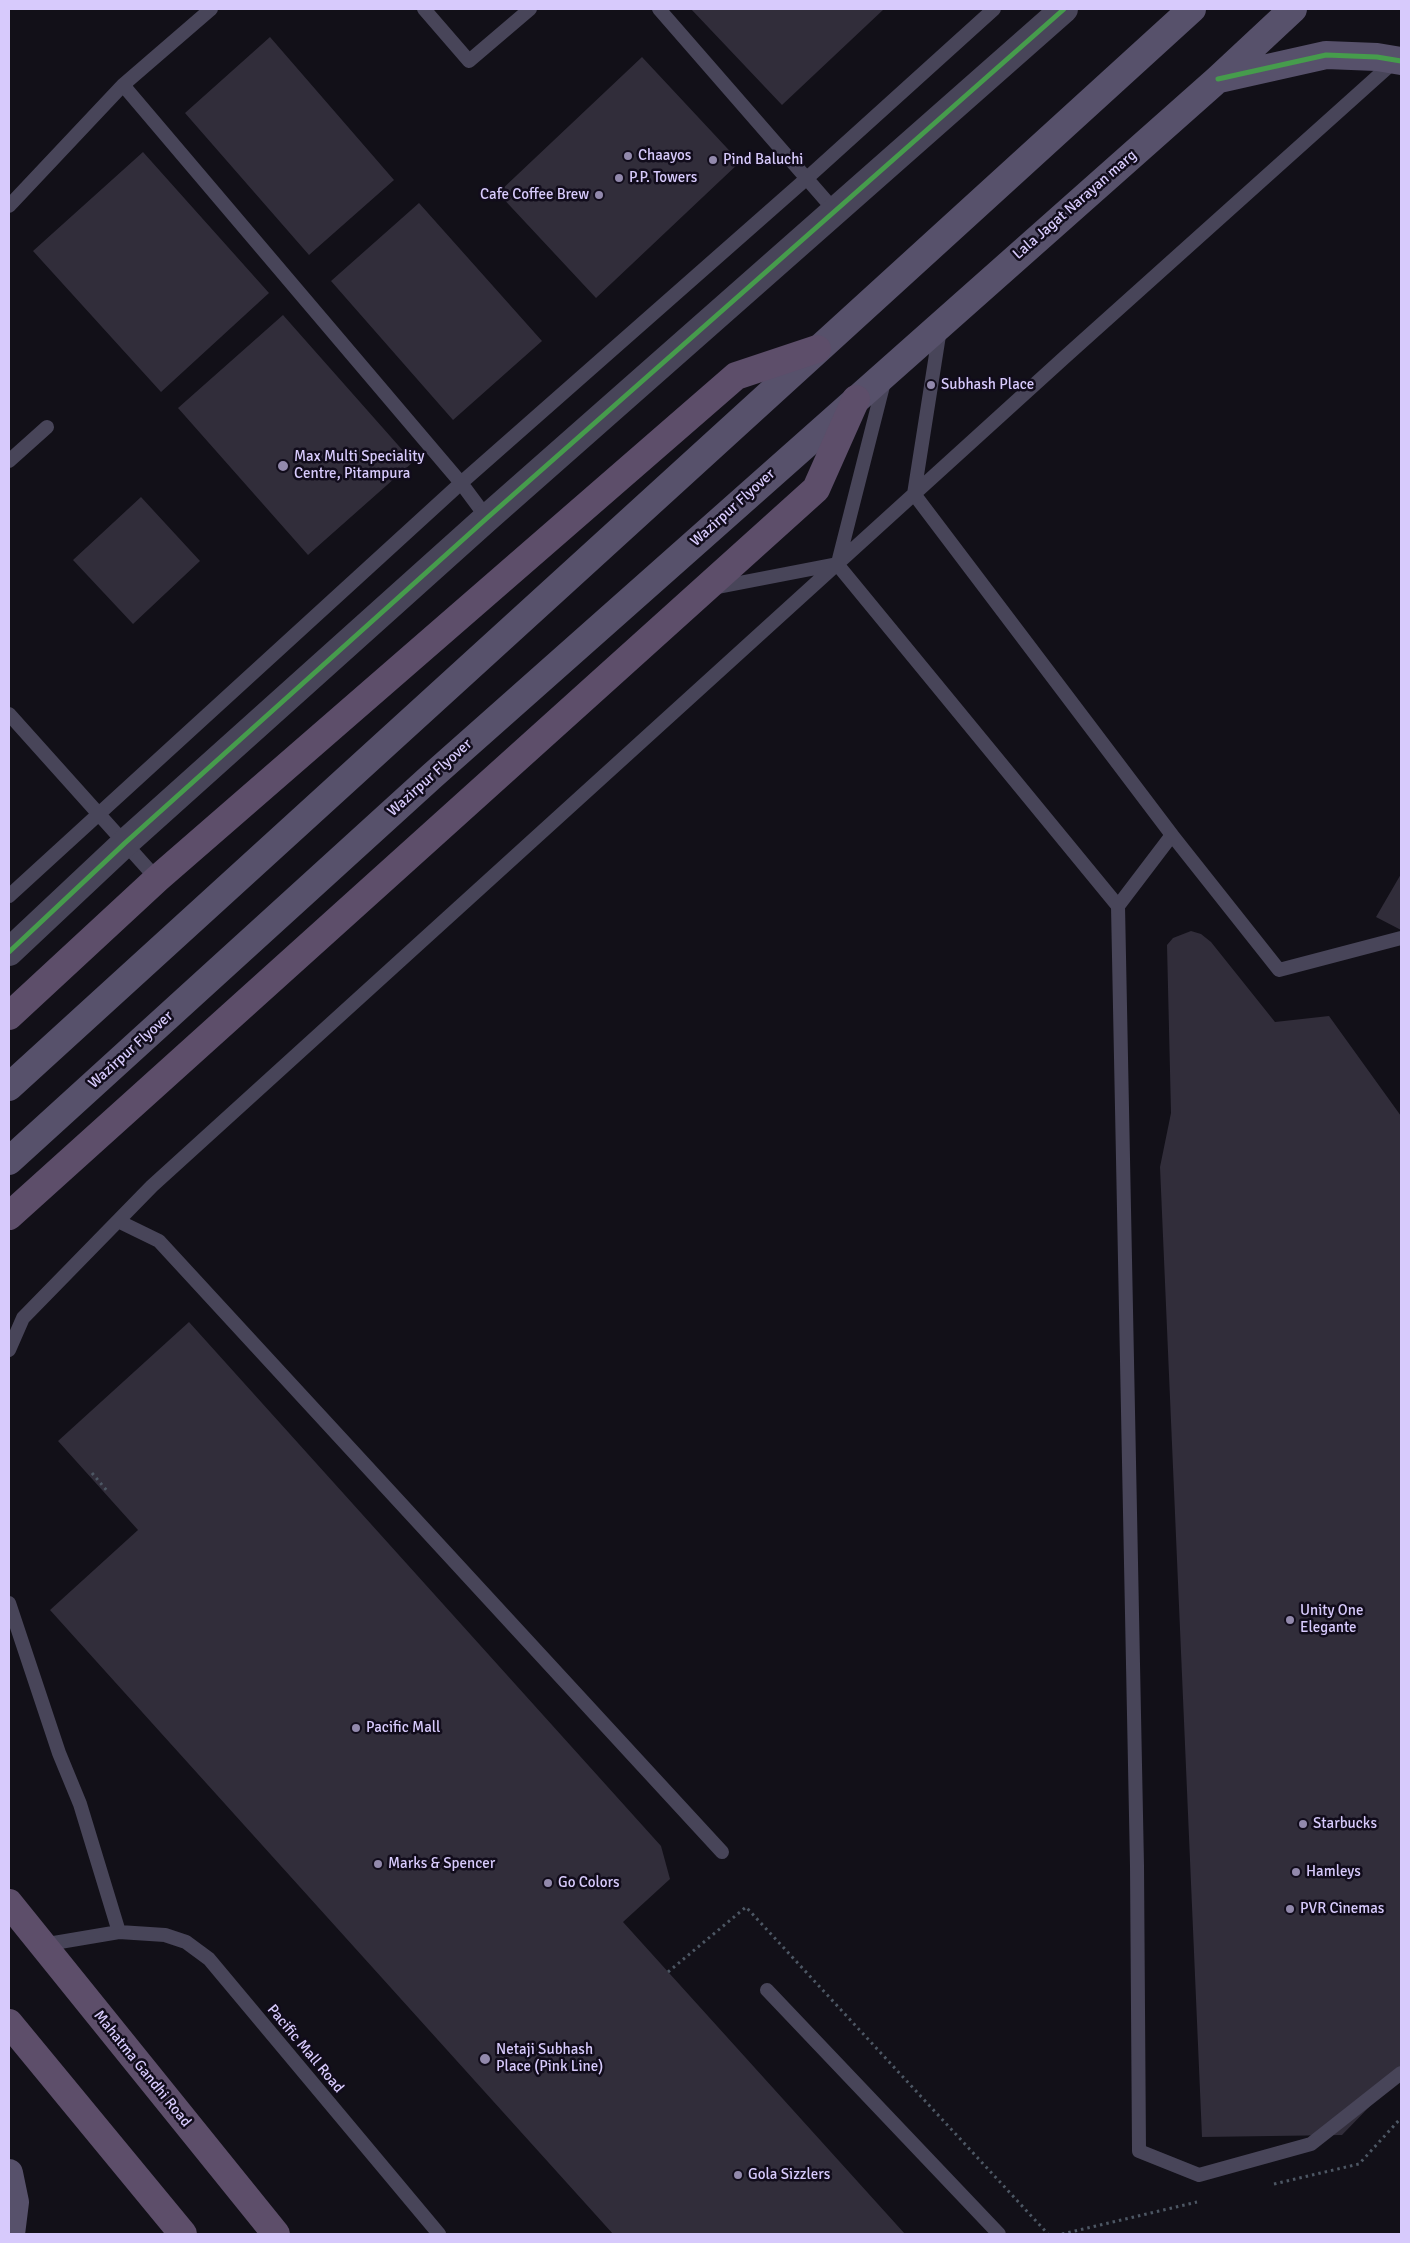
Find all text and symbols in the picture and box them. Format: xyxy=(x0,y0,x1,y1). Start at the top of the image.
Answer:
street label: Lala Jagat Narayan marg xyxy=(1010,146,1140,264)
place label: Chaayos xyxy=(638,147,691,165)
marker: Chaayos xyxy=(622,150,634,162)
place label: Pind Baluchi xyxy=(723,151,803,169)
marker: Pind Baluchi xyxy=(707,154,719,166)
place label: P.P. Towers xyxy=(629,169,697,187)
marker: P.P. Towers xyxy=(613,172,625,184)
place label: Cafe Coffee Brew xyxy=(480,186,589,204)
marker: Cafe Coffee Brew xyxy=(593,189,605,201)
place label: Subhash Place xyxy=(941,376,1034,394)
marker: Subhash Place xyxy=(925,379,937,391)
place label: Max Multi Speciality Centre, Pitampura xyxy=(294,448,424,483)
marker: Max Multi Speciality Centre, Pitampura xyxy=(276,459,290,473)
street label: Wazirpur Flyover xyxy=(687,465,779,551)
street label: Wazirpur Flyover xyxy=(384,735,476,821)
street label: Wazirpur Flyover xyxy=(85,1007,177,1093)
place label: Unity One Elegante xyxy=(1300,1602,1363,1637)
marker: Unity One Elegante xyxy=(1284,1614,1296,1626)
place label: Pacific Mall xyxy=(366,1719,440,1737)
marker: Pacific Mall xyxy=(350,1722,362,1734)
place label: Starbucks xyxy=(1313,1815,1377,1833)
marker: Starbucks xyxy=(1297,1818,1309,1830)
place label: Marks & Spencer xyxy=(388,1855,495,1873)
marker: Marks & Spencer xyxy=(372,1858,384,1870)
place label: Hamleys xyxy=(1306,1863,1361,1881)
marker: Hamleys xyxy=(1290,1866,1302,1878)
place label: Go Colors xyxy=(558,1874,620,1892)
marker: Go Colors xyxy=(542,1877,554,1889)
place label: PVR Cinemas xyxy=(1300,1900,1384,1918)
marker: PVR Cinemas xyxy=(1284,1903,1296,1915)
street label: Pacific Mall Road xyxy=(263,2001,347,2097)
street label: Mahatma Gandhi Road xyxy=(90,2007,194,2131)
place label: Netaji Subhash Place (Pink Line) xyxy=(496,2041,603,2076)
marker: Netaji Subhash Place (Pink Line) xyxy=(478,2052,492,2066)
place label: Gola Sizzlers xyxy=(748,2166,830,2184)
marker: Gola Sizzlers xyxy=(732,2169,744,2181)

